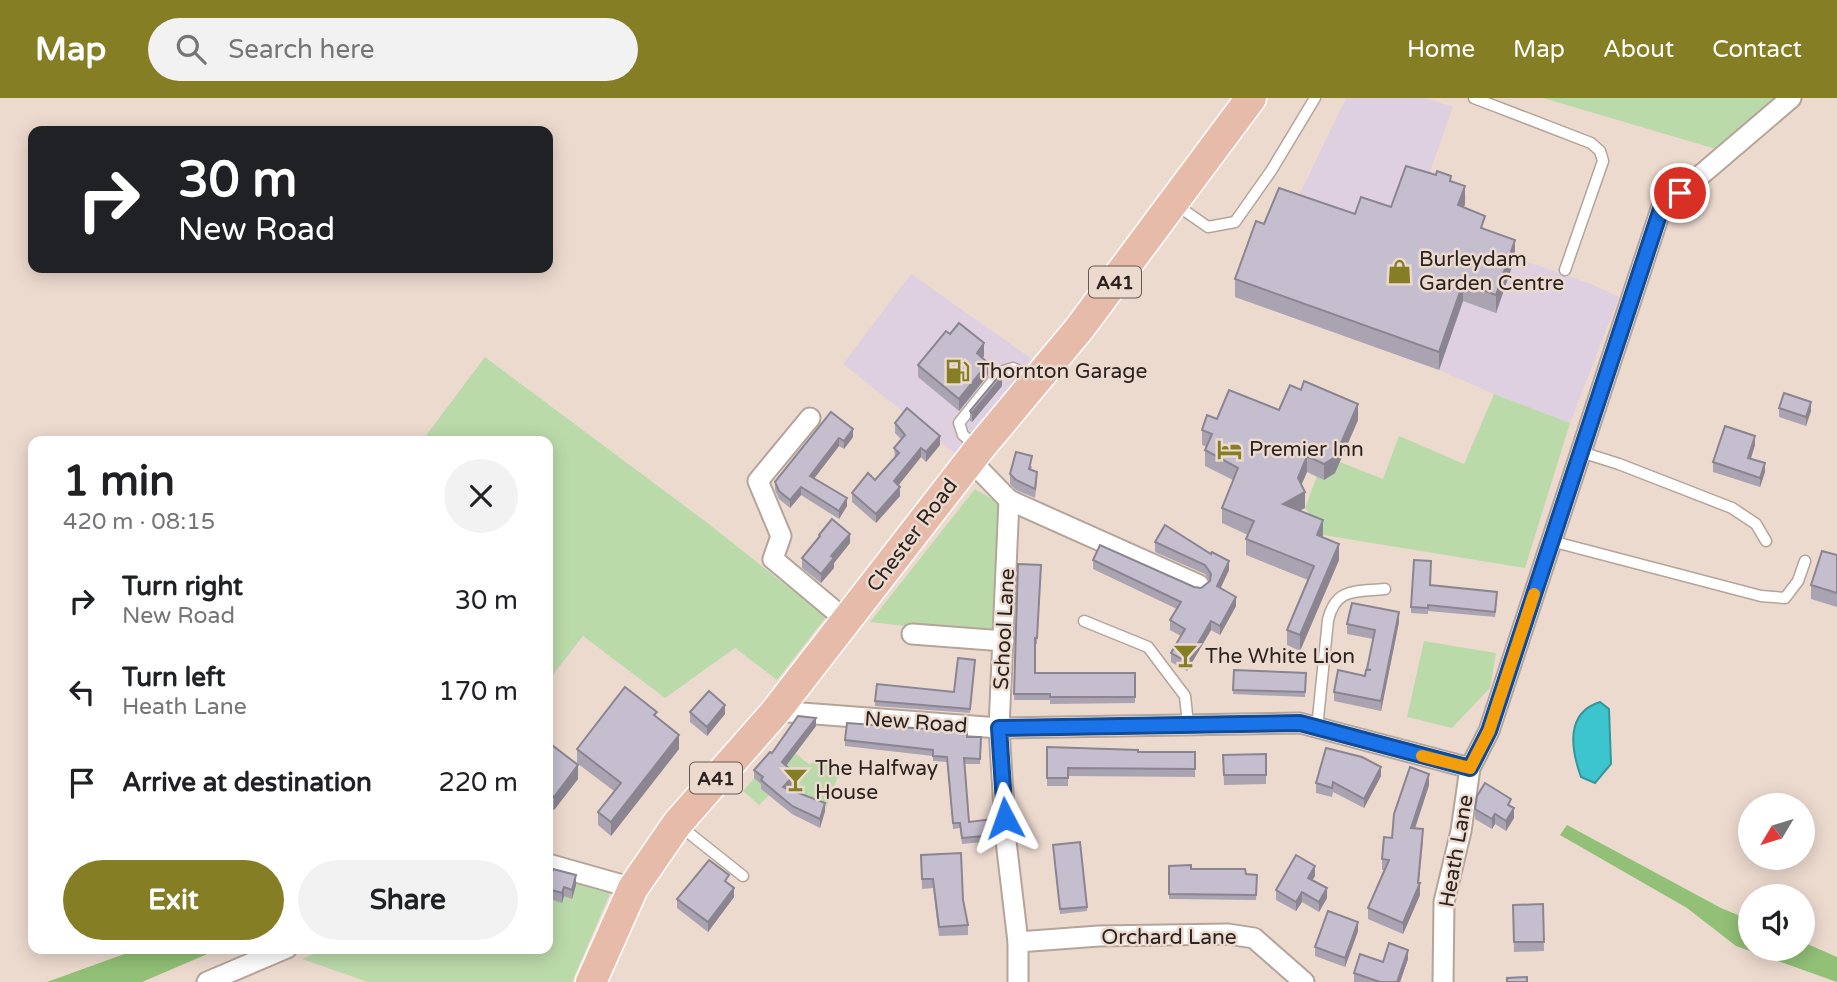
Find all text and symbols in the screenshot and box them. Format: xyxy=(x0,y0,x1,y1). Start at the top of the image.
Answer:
search box xyxy=(148,18,638,81)
text: Map xyxy=(35,30,106,69)
icon: search xyxy=(172,30,210,68)
text: Search here xyxy=(228,34,374,65)
text: Home xyxy=(1407,35,1475,64)
text: Map xyxy=(1513,35,1565,64)
text: About xyxy=(1603,35,1674,64)
text: Contact xyxy=(1712,35,1802,64)
text: 30 m xyxy=(178,151,297,210)
icon: right xyxy=(63,154,154,245)
pin xyxy=(1650,163,1710,223)
icon: arrive xyxy=(1661,174,1699,212)
text: New Road xyxy=(178,211,335,249)
place label: Burleydam Garden Centre xyxy=(1419,247,1564,296)
shop icon: Burleydam Garden Centre xyxy=(1385,257,1413,285)
road number: A41 xyxy=(1089,266,1141,298)
fuel station icon: Thornton Garage xyxy=(943,357,971,385)
place label: Thornton Garage xyxy=(977,359,1147,384)
hotel icon: Premier Inn xyxy=(1215,435,1243,463)
place label: Premier Inn xyxy=(1249,437,1364,462)
text: 1 min xyxy=(63,456,175,507)
button: close xyxy=(444,459,518,533)
street label: Chester Road xyxy=(862,474,963,597)
text: 420 m · 08:15 xyxy=(63,508,215,536)
street label: School Lane xyxy=(989,567,1020,690)
text: Turn right xyxy=(122,571,243,602)
icon: right xyxy=(63,582,101,620)
text: 30 m xyxy=(455,585,518,616)
text: New Road xyxy=(122,602,235,630)
bar icon: The White Lion xyxy=(1171,642,1199,670)
place label: The White Lion xyxy=(1205,644,1355,669)
text: Turn left xyxy=(122,662,225,693)
icon: left xyxy=(63,673,101,711)
text: 170 m xyxy=(438,676,518,707)
text: Heath Lane xyxy=(122,693,247,721)
street label: New Road xyxy=(864,706,968,739)
place label: The Halfway House xyxy=(815,756,938,805)
road number: A41 xyxy=(690,762,742,793)
icon: arrive xyxy=(63,764,101,802)
bar icon: The Halfway House xyxy=(781,766,809,794)
text: Arrive at destination xyxy=(122,767,372,798)
text: 220 m xyxy=(438,767,518,798)
position arrow xyxy=(968,781,1042,855)
street label: Heath Lane xyxy=(1434,793,1479,909)
north arrow xyxy=(1738,793,1815,870)
map controls xyxy=(1738,793,1815,961)
button: Exit xyxy=(63,860,284,940)
button: Share xyxy=(298,860,518,940)
button: sound xyxy=(1738,884,1815,961)
street label: Orchard Lane xyxy=(1101,925,1237,950)

